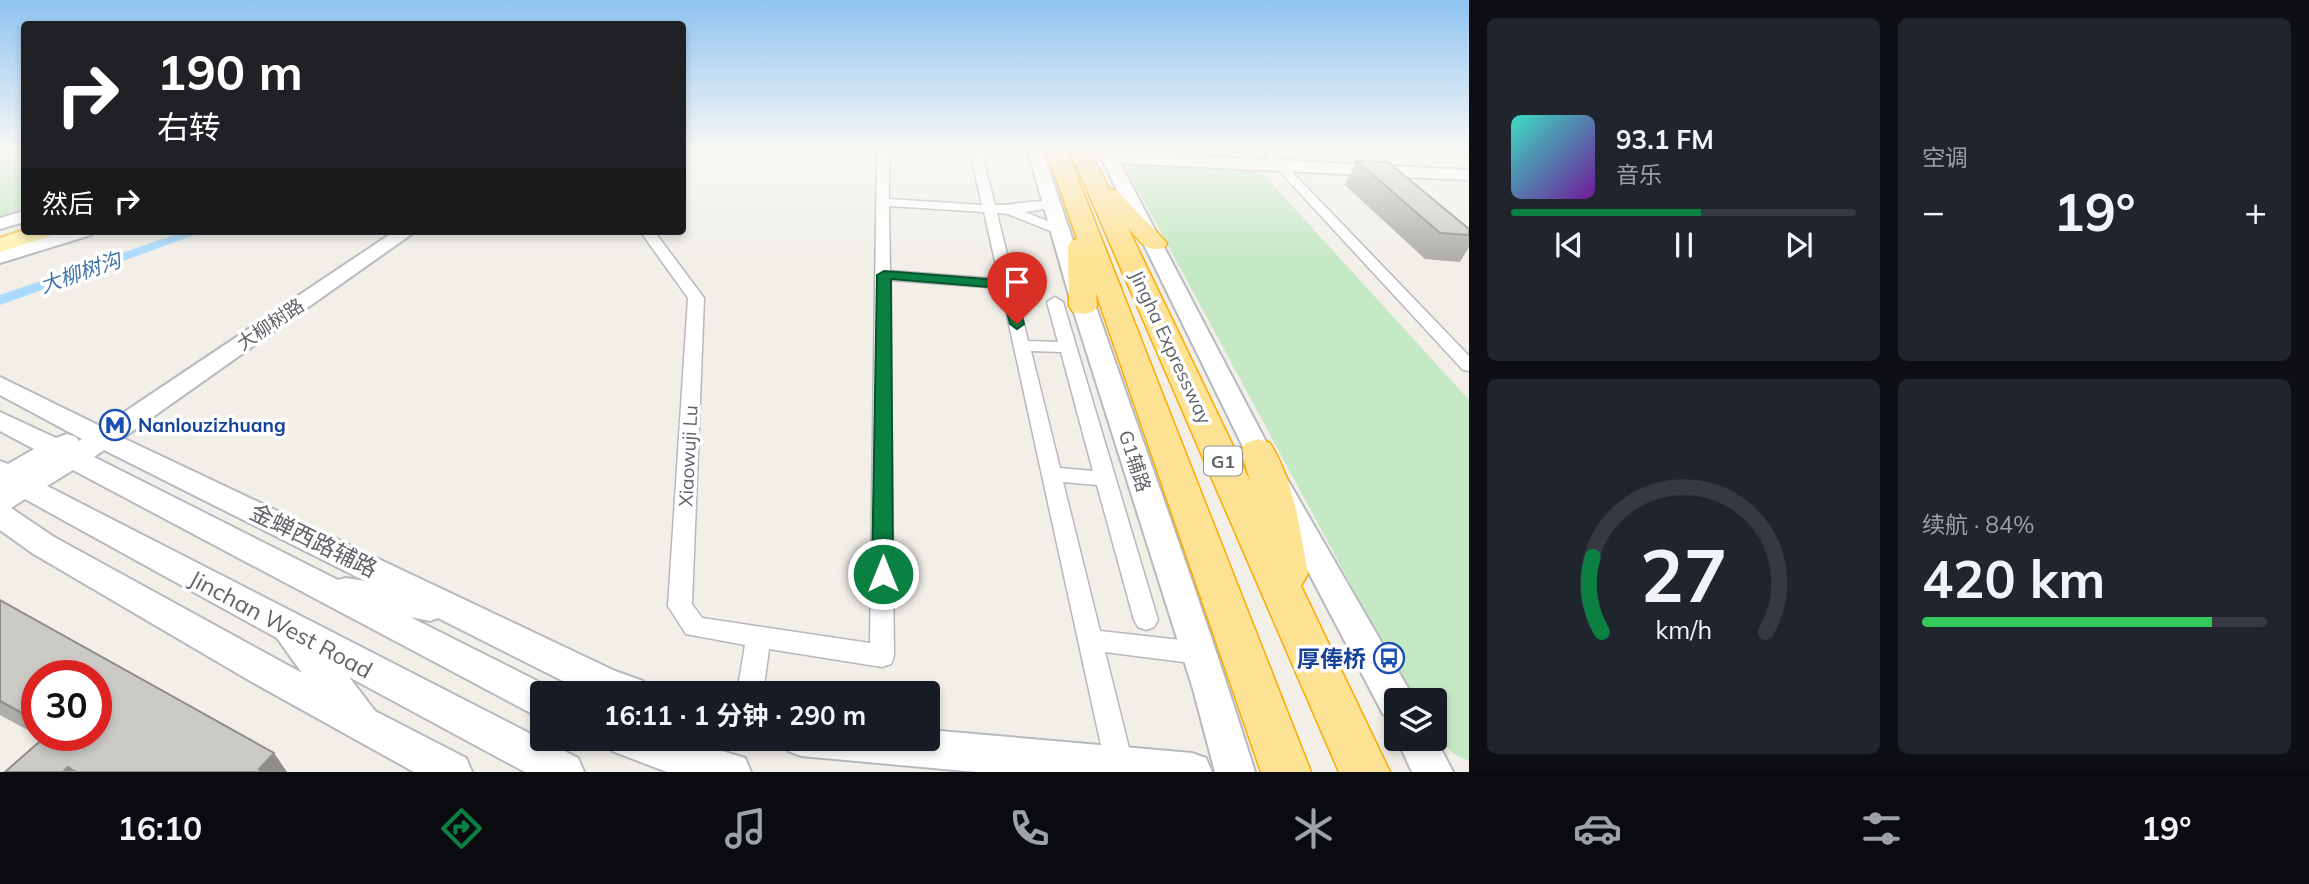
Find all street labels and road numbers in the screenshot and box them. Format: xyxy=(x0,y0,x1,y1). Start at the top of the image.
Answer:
street label: Jingha Expressway xyxy=(1125,266,1217,428)
street label: 大柳树路 xyxy=(232,293,308,355)
street label: Xiaowuji Lu xyxy=(673,405,703,507)
street label: G1辅路 xyxy=(1114,427,1156,495)
road number: G1 xyxy=(1204,447,1242,476)
street label: 金蝉西路辅路 xyxy=(246,497,382,583)
street label: Jinchan West Road xyxy=(185,564,377,684)

